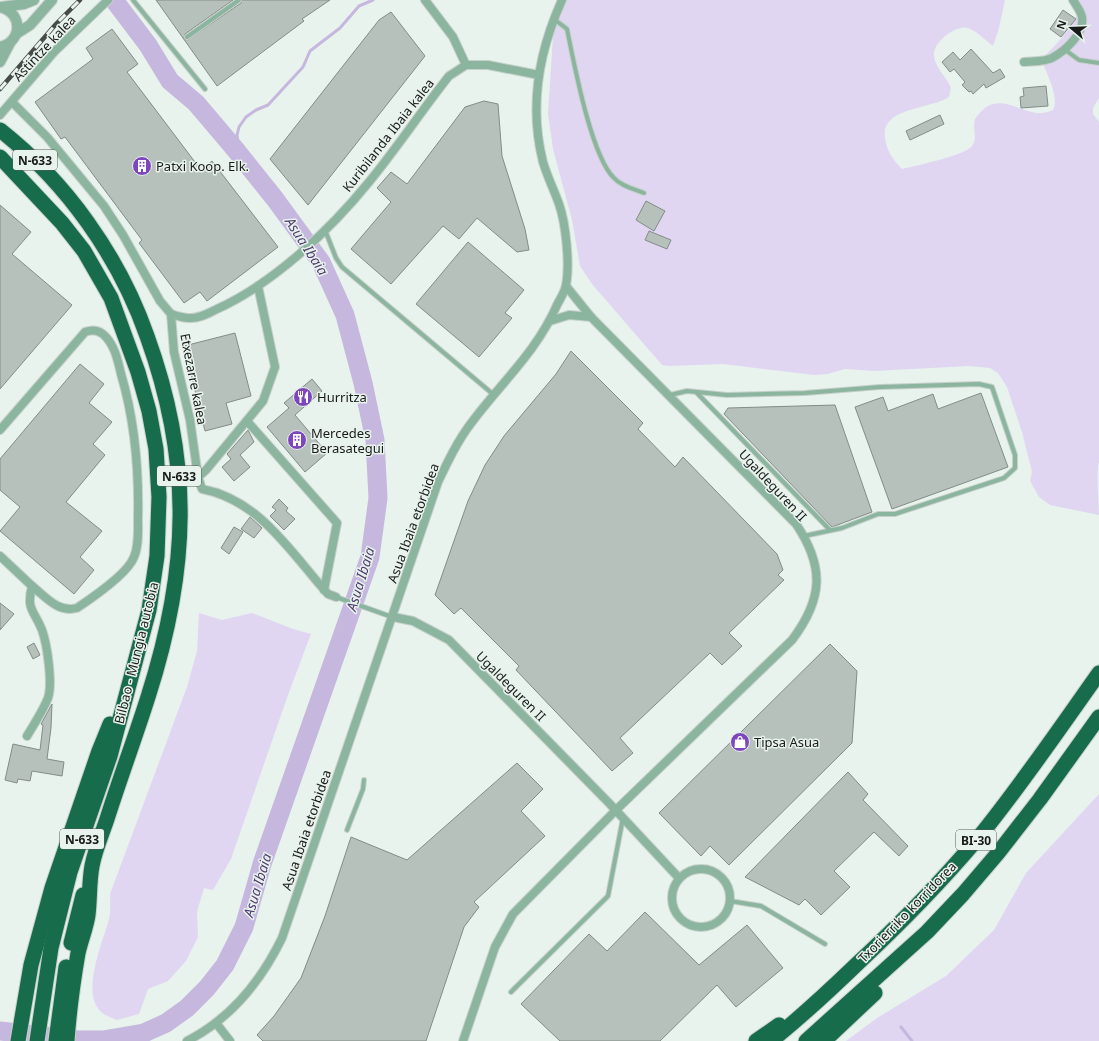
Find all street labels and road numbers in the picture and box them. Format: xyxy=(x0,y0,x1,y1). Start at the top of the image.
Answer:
street label: Astintze kalea xyxy=(9,11,79,85)
street label: Kuribilanda Ibaia kalea xyxy=(338,75,438,195)
road number: N-633 xyxy=(13,150,57,170)
street label: Etxezarre kalea xyxy=(176,332,212,426)
street label: Ugaldeguren II xyxy=(735,445,811,525)
street label: Asua Ibaia etorbidea xyxy=(383,461,443,585)
road number: N-633 xyxy=(157,466,201,486)
street label: Bilbao - Mungia autobia xyxy=(110,580,162,726)
street label: Ugaldeguren II xyxy=(472,647,550,725)
street label: Asua Ibaia etorbidea xyxy=(277,767,335,893)
road number: N-633 xyxy=(60,829,104,849)
road number: BI-30 xyxy=(956,830,996,850)
street label: Txorierriko korridorea xyxy=(854,857,960,967)

